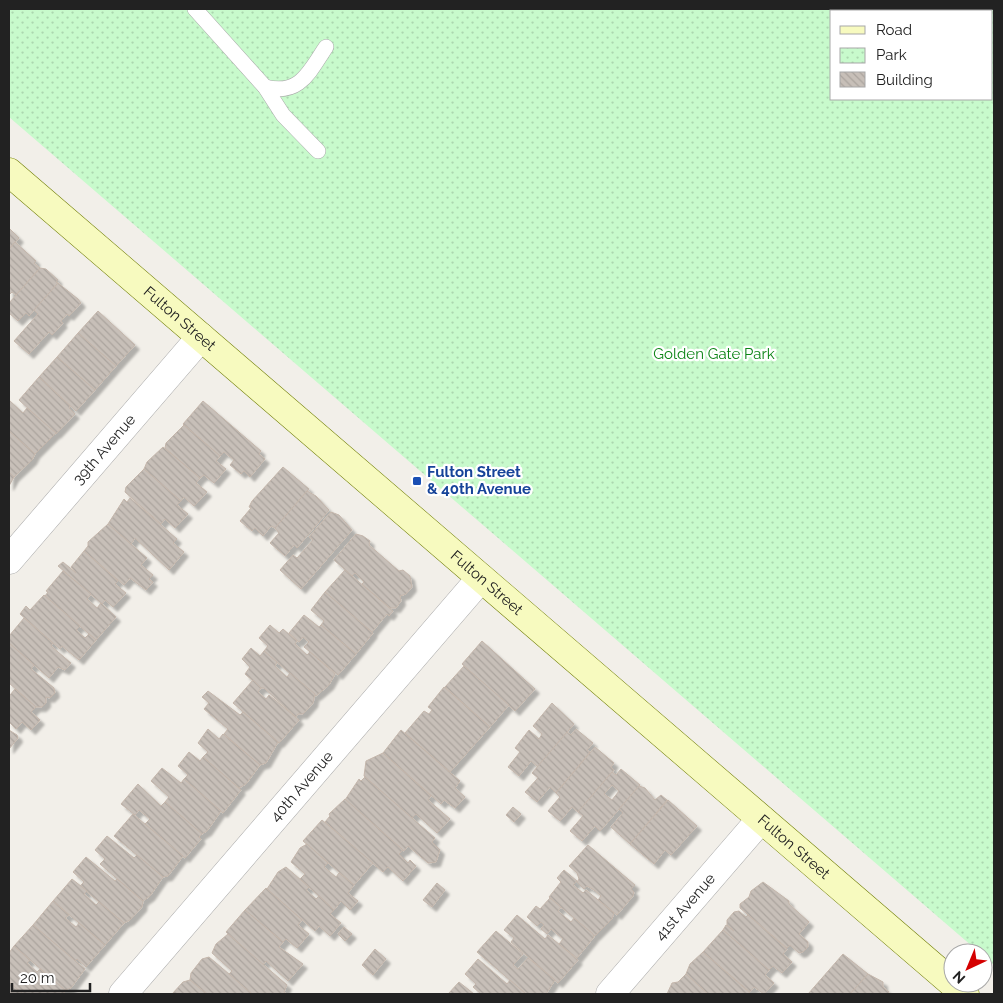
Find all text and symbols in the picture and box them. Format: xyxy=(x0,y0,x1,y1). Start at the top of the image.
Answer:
legend xyxy=(830,10,993,100)
text: Road xyxy=(876,21,912,39)
text: Park xyxy=(876,46,907,64)
text: Building xyxy=(876,71,933,89)
street label: Fulton Street xyxy=(140,283,219,355)
park label: Golden Gate Park xyxy=(653,345,775,363)
street label: 39th Avenue xyxy=(69,411,139,488)
place label: Fulton Street & 40th Avenue xyxy=(427,463,531,498)
marker: Fulton Street & 40th Avenue xyxy=(411,475,423,487)
street label: Fulton Street xyxy=(447,547,526,619)
street label: 40th Avenue xyxy=(266,747,337,825)
street label: Fulton Street xyxy=(754,811,834,883)
street label: 41st Avenue xyxy=(651,870,719,944)
north arrow xyxy=(943,943,993,993)
scale bar xyxy=(12,960,90,992)
text: N xyxy=(950,968,968,987)
text: 20 m xyxy=(20,969,55,987)

